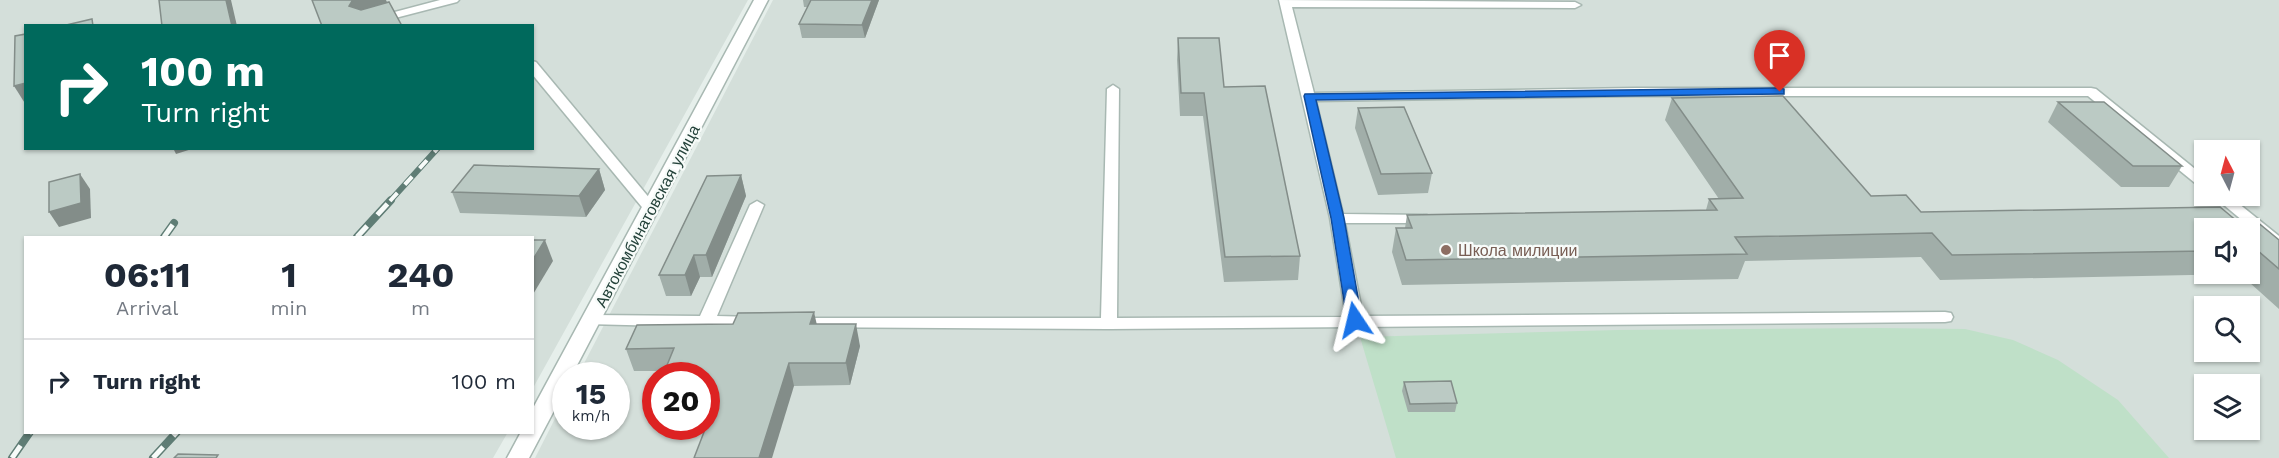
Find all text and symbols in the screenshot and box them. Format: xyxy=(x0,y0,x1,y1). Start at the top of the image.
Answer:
pin xyxy=(1754,30,1805,92)
icon: arrive xyxy=(1763,39,1796,72)
text: 100 m xyxy=(141,47,265,96)
icon: right xyxy=(42,48,120,126)
text: Turn right xyxy=(141,97,270,129)
street label: Автокомбинатовская улица xyxy=(591,122,704,311)
north arrow xyxy=(2194,140,2260,206)
map controls xyxy=(2194,140,2260,440)
button: sound xyxy=(2194,218,2260,284)
place label: Школа милиции xyxy=(1458,241,1577,260)
marker: Школа милиции xyxy=(1439,243,1453,257)
text: 06:11 xyxy=(104,254,191,296)
text: 1 xyxy=(281,254,297,296)
text: 240 xyxy=(387,254,454,296)
position arrow xyxy=(1323,288,1387,352)
text: Arrival xyxy=(116,296,178,320)
text: min xyxy=(271,296,307,320)
text: m xyxy=(411,296,430,320)
button: search xyxy=(2194,296,2260,362)
speed limit sign: 20 xyxy=(642,362,720,440)
icon: right xyxy=(42,365,75,398)
text: Turn right xyxy=(93,369,200,394)
text: 100 m xyxy=(452,369,516,394)
button: layers xyxy=(2194,374,2260,440)
text: 15 xyxy=(576,376,606,411)
text: km/h xyxy=(572,407,610,425)

